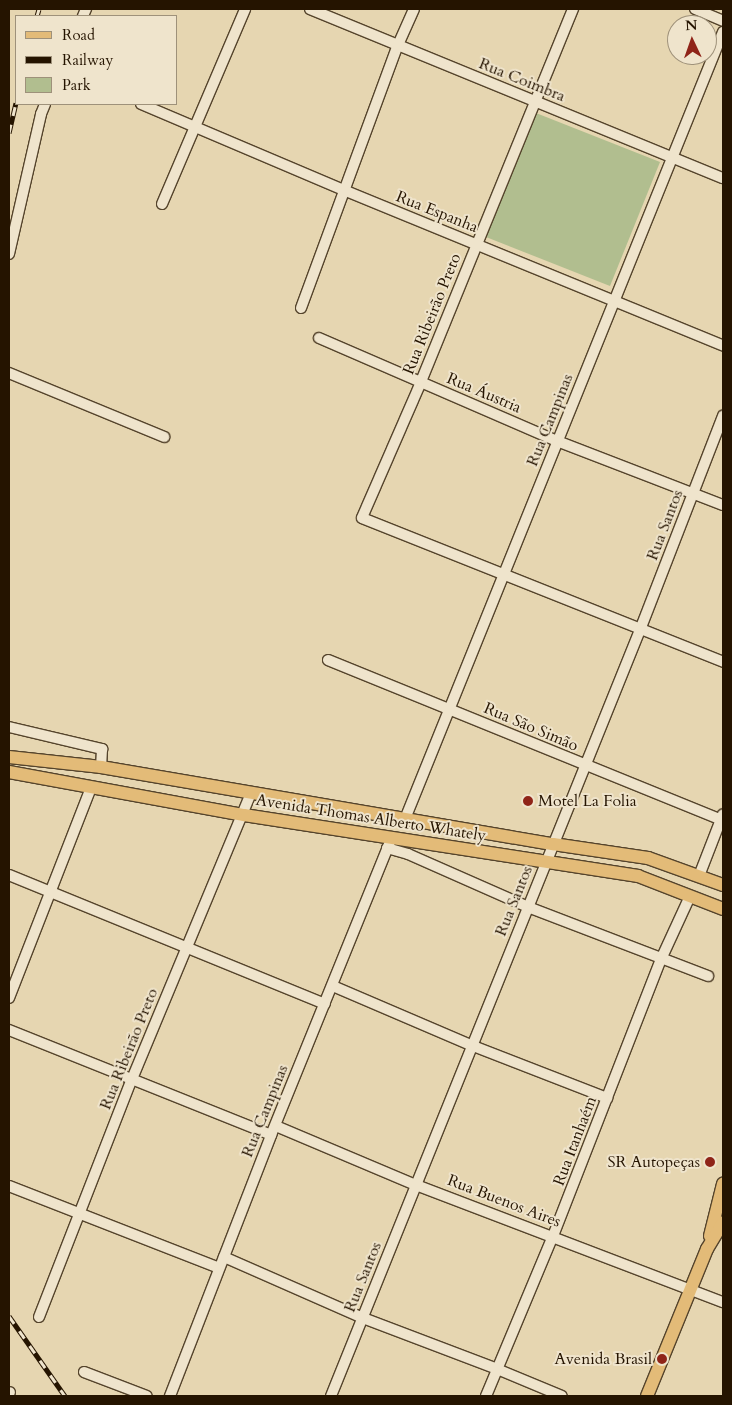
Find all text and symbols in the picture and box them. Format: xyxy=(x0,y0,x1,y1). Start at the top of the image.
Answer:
legend xyxy=(15,15,178,105)
north arrow xyxy=(667,15,717,65)
text: N xyxy=(685,16,698,35)
text: Road xyxy=(62,25,95,45)
text: Railway xyxy=(62,50,113,70)
street label: Rua Coimbra xyxy=(476,54,568,106)
text: Park xyxy=(62,75,91,95)
street label: Rua Espanha xyxy=(393,187,481,237)
street label: Rua Ribeirão Preto xyxy=(399,251,465,377)
street label: Rua Áustria xyxy=(444,369,524,417)
street label: Rua Campinas xyxy=(523,371,577,469)
street label: Rua Santos xyxy=(643,487,687,563)
street label: Rua São Simão xyxy=(481,698,581,756)
street label: Avenida Thomas Alberto Whately xyxy=(255,790,487,846)
place label: Motel La Folia xyxy=(538,791,637,811)
marker: Motel La Folia xyxy=(522,795,534,807)
street label: Rua Santos xyxy=(491,863,537,939)
street label: Rua Ribeirão Preto xyxy=(96,986,162,1112)
street label: Rua Campinas xyxy=(238,1062,292,1160)
street label: Rua Itanhaém xyxy=(549,1094,601,1188)
place label: SR Autopeças xyxy=(607,1152,700,1172)
marker: SR Autopeças xyxy=(704,1156,716,1168)
street label: Rua Buenos Aires xyxy=(445,1171,563,1231)
street label: Rua Santos xyxy=(340,1239,386,1315)
place label: Avenida Brasil xyxy=(554,1349,652,1369)
marker: Avenida Brasil xyxy=(656,1353,668,1365)

